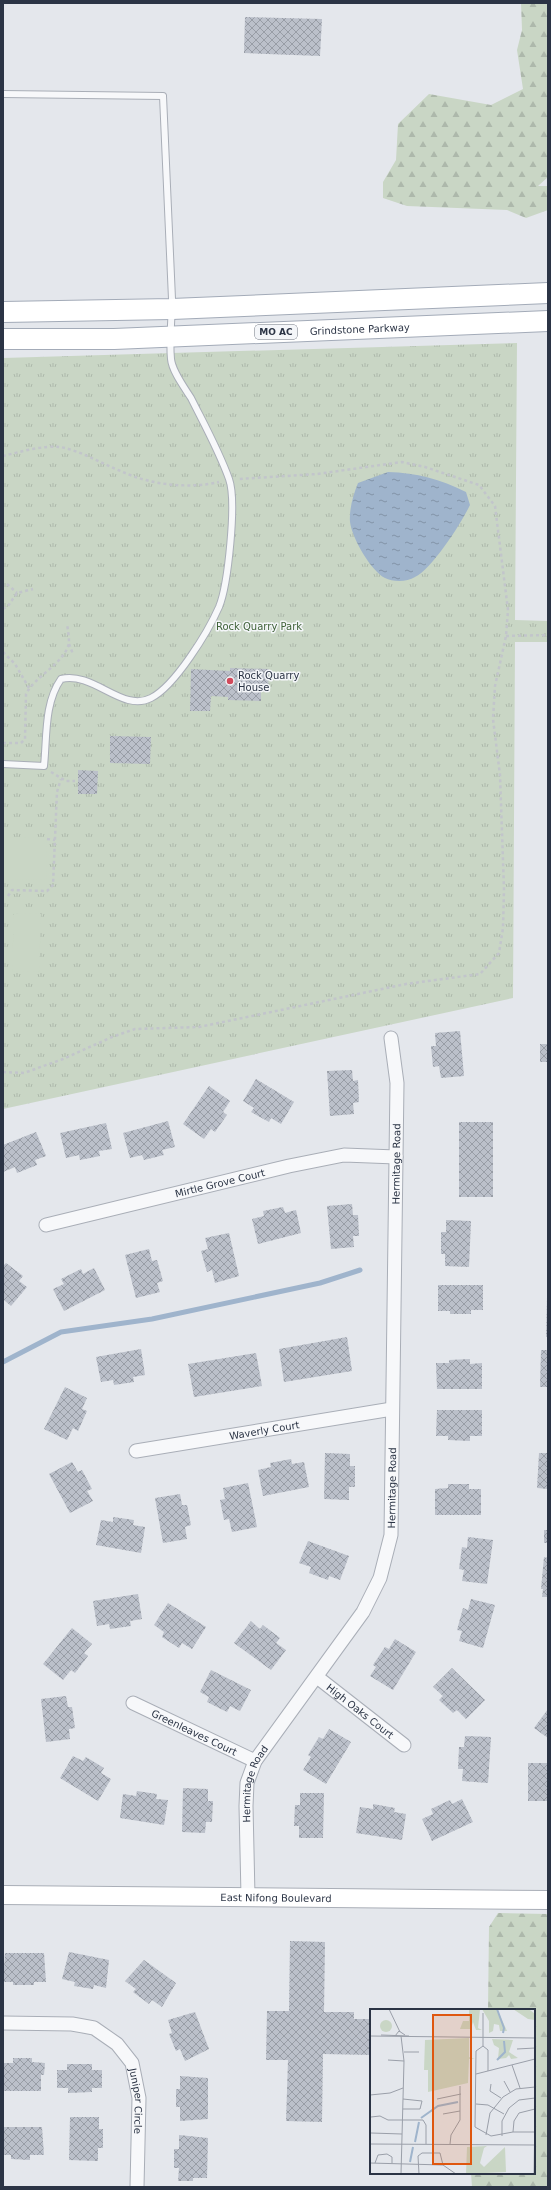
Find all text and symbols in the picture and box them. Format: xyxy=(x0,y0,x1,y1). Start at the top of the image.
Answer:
street label: Grindstone Parkway xyxy=(310,322,410,337)
road number: MO AC xyxy=(255,325,297,339)
park label: Rock Quarry Park xyxy=(216,621,302,632)
place label: Rock Quarry House xyxy=(238,670,299,693)
marker: Rock Quarry House xyxy=(225,676,235,686)
street label: Hermitage Road xyxy=(390,1123,402,1205)
street label: Mirtle Grove Court xyxy=(174,1167,266,1199)
street label: Waverly Court xyxy=(228,1419,300,1442)
street label: Hermitage Road xyxy=(386,1447,398,1528)
street label: High Oaks Court xyxy=(324,1682,396,1741)
street label: Greenleaves Court xyxy=(150,1708,239,1758)
street label: Hermitage Road xyxy=(241,1743,270,1823)
street label: East Nifong Boulevard xyxy=(220,1892,332,1904)
inset map xyxy=(370,2009,535,2174)
street label: Juniper Circle xyxy=(127,2066,144,2134)

